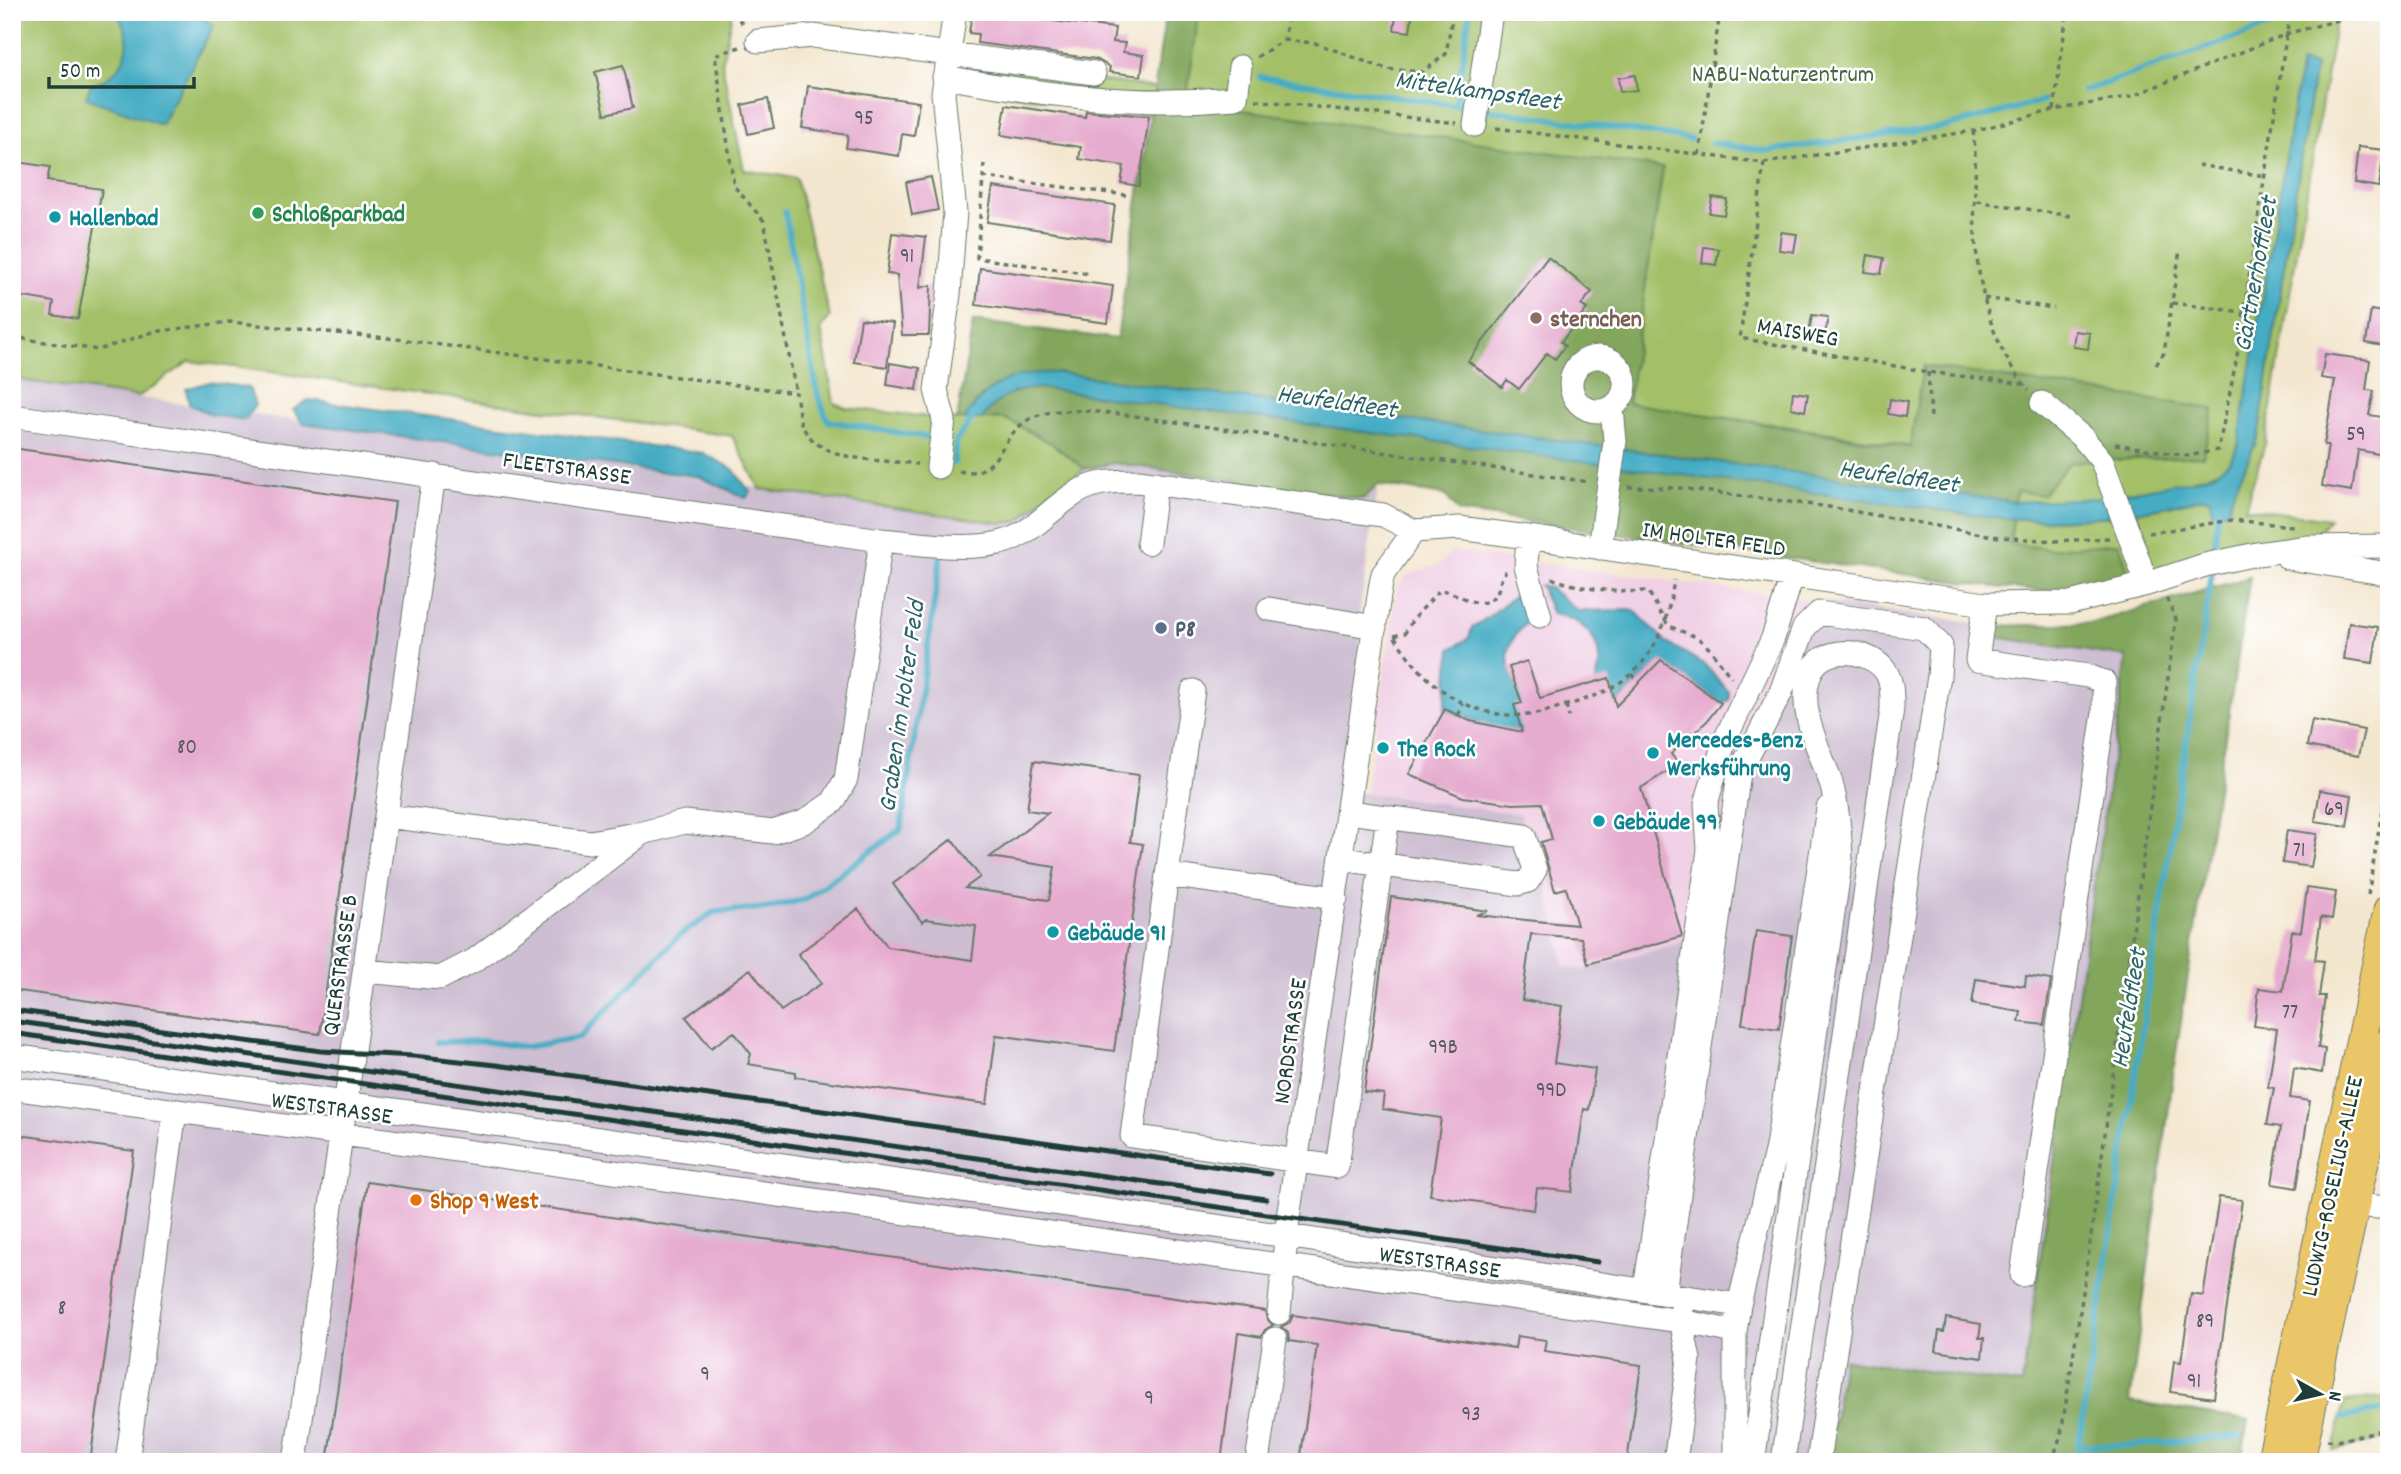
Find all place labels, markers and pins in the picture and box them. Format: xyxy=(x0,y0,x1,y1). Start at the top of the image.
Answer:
place label: Schloßparkbad xyxy=(272,199,405,233)
place label: Hallenbad xyxy=(69,203,159,237)
marker: Schloßparkbad xyxy=(250,205,266,221)
marker: Hallenbad xyxy=(47,209,63,225)
place label: sternchen xyxy=(1550,304,1642,338)
marker: sternchen xyxy=(1528,310,1544,326)
place label: P8 xyxy=(1175,614,1196,648)
marker: P8 xyxy=(1153,620,1169,636)
place label: Mercedes-Benz Werksführung xyxy=(1667,725,1804,787)
place label: The Rock xyxy=(1397,734,1476,768)
marker: The Rock xyxy=(1375,740,1391,756)
marker: Mercedes-Benz Werksführung xyxy=(1645,745,1661,761)
place label: Gebäude 99 xyxy=(1613,807,1718,841)
marker: Gebäude 99 xyxy=(1591,813,1607,829)
place label: Gebäude 91 xyxy=(1067,918,1166,952)
marker: Gebäude 91 xyxy=(1045,924,1061,940)
place label: Shop 9 West xyxy=(430,1186,539,1220)
marker: Shop 9 West xyxy=(408,1192,424,1208)

